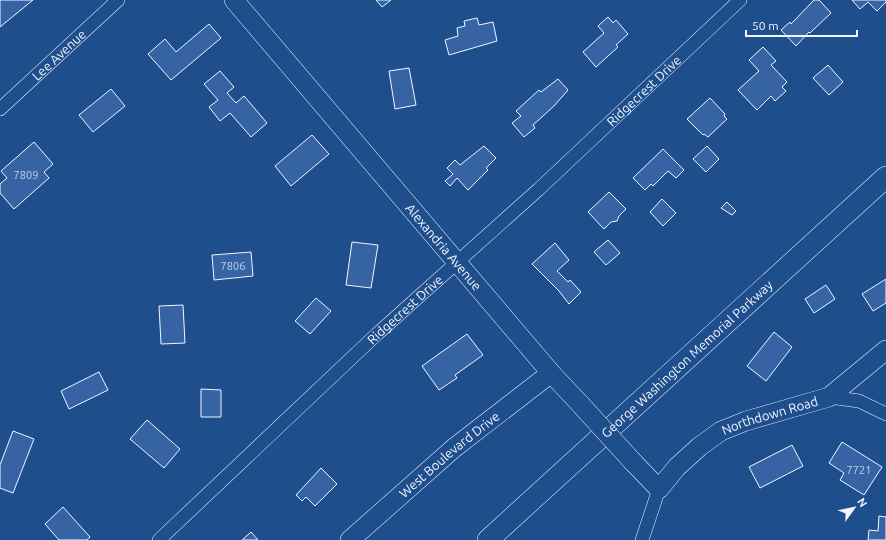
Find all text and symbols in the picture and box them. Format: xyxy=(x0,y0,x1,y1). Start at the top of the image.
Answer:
scale bar xyxy=(746,12,857,38)
text: 50 m xyxy=(752,19,779,32)
street label: Lee Avenue xyxy=(29,27,88,83)
street label: Ridgecrest Drive xyxy=(604,53,684,129)
house number: 7809 xyxy=(14,169,38,181)
street label: Alexandria Avenue xyxy=(403,201,484,293)
house number: 7806 xyxy=(221,260,245,272)
street label: Ridgecrest Drive xyxy=(364,272,445,347)
street label: George Washington Memorial Parkway xyxy=(598,277,775,440)
street label: Northdown Road xyxy=(719,394,819,437)
street label: West Boulevard Drive xyxy=(396,409,502,500)
house number: 7721 xyxy=(847,464,871,476)
north arrow xyxy=(834,488,874,528)
text: N xyxy=(855,496,870,509)

